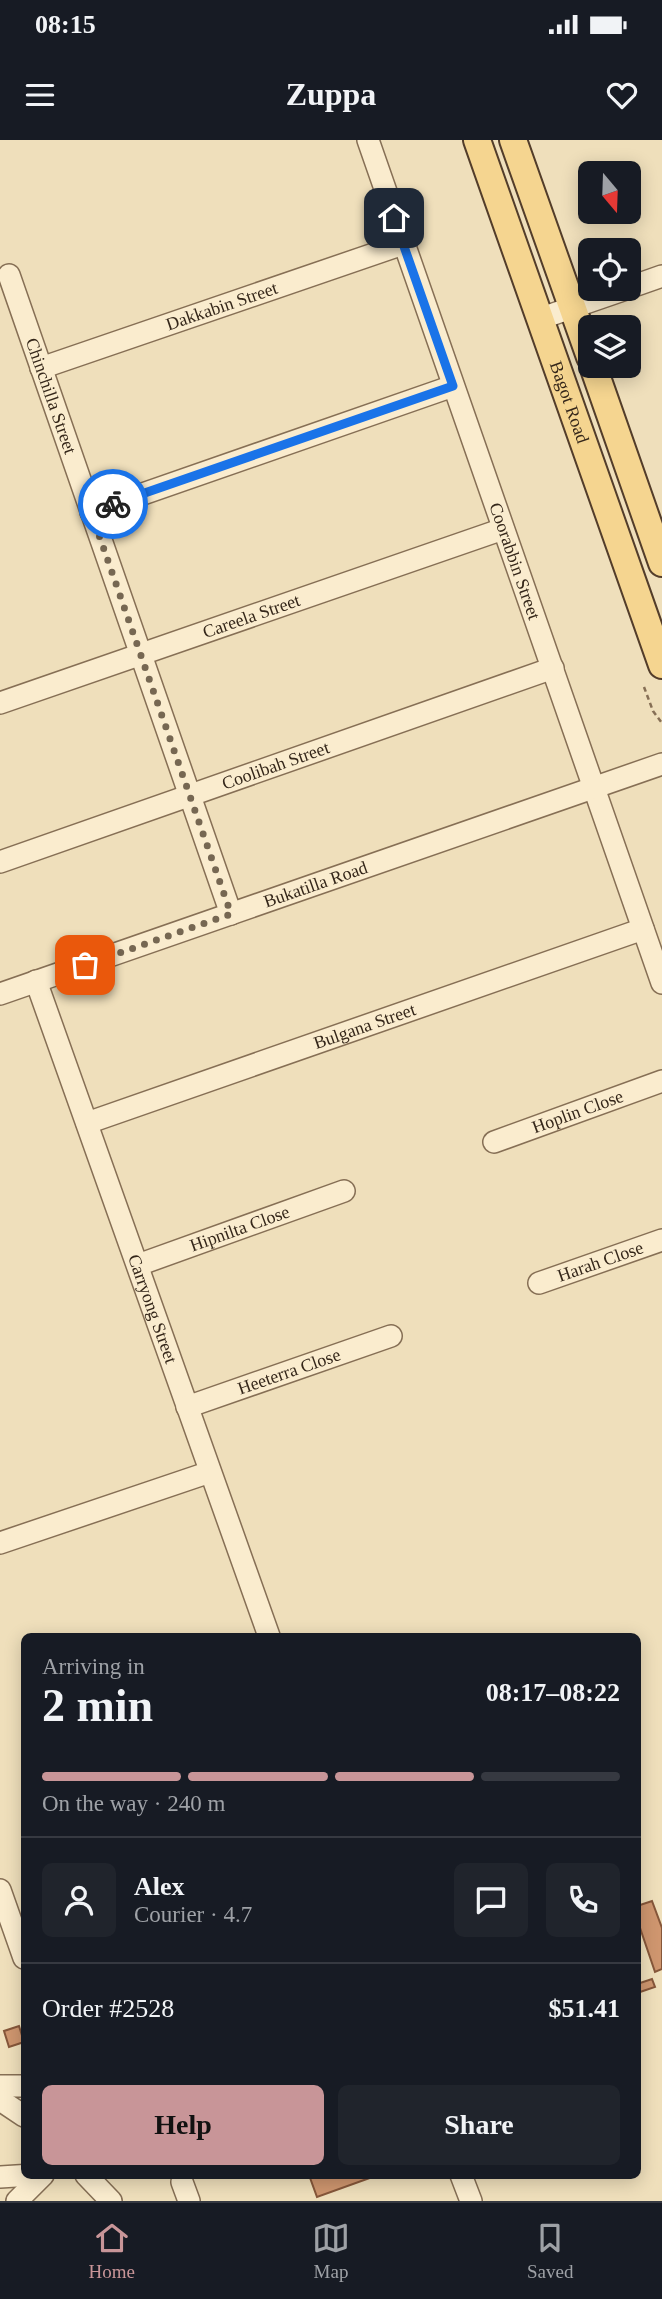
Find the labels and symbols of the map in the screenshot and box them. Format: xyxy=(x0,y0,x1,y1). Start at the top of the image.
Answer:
north arrow xyxy=(578,161,640,224)
pin xyxy=(364,188,424,248)
street label: Dakkabin Street xyxy=(163,278,280,334)
street label: Chinchilla Street xyxy=(22,335,80,457)
street label: Bagot Road xyxy=(546,359,593,446)
courier xyxy=(78,469,148,539)
street label: Coorabbin Street xyxy=(485,500,544,622)
street label: Careela Street xyxy=(200,590,303,642)
street label: Coolibah Street xyxy=(219,737,332,793)
street label: Bukatilla Road xyxy=(261,857,370,912)
pin xyxy=(55,935,115,995)
street label: Bulgana Street xyxy=(311,999,418,1053)
street label: Hoplin Close xyxy=(529,1086,626,1137)
street label: Hipnilta Close xyxy=(187,1201,292,1256)
street label: Harah Close xyxy=(555,1237,646,1286)
street label: Carryong Street xyxy=(124,1252,181,1366)
street label: Heeterra Close xyxy=(235,1344,343,1399)

